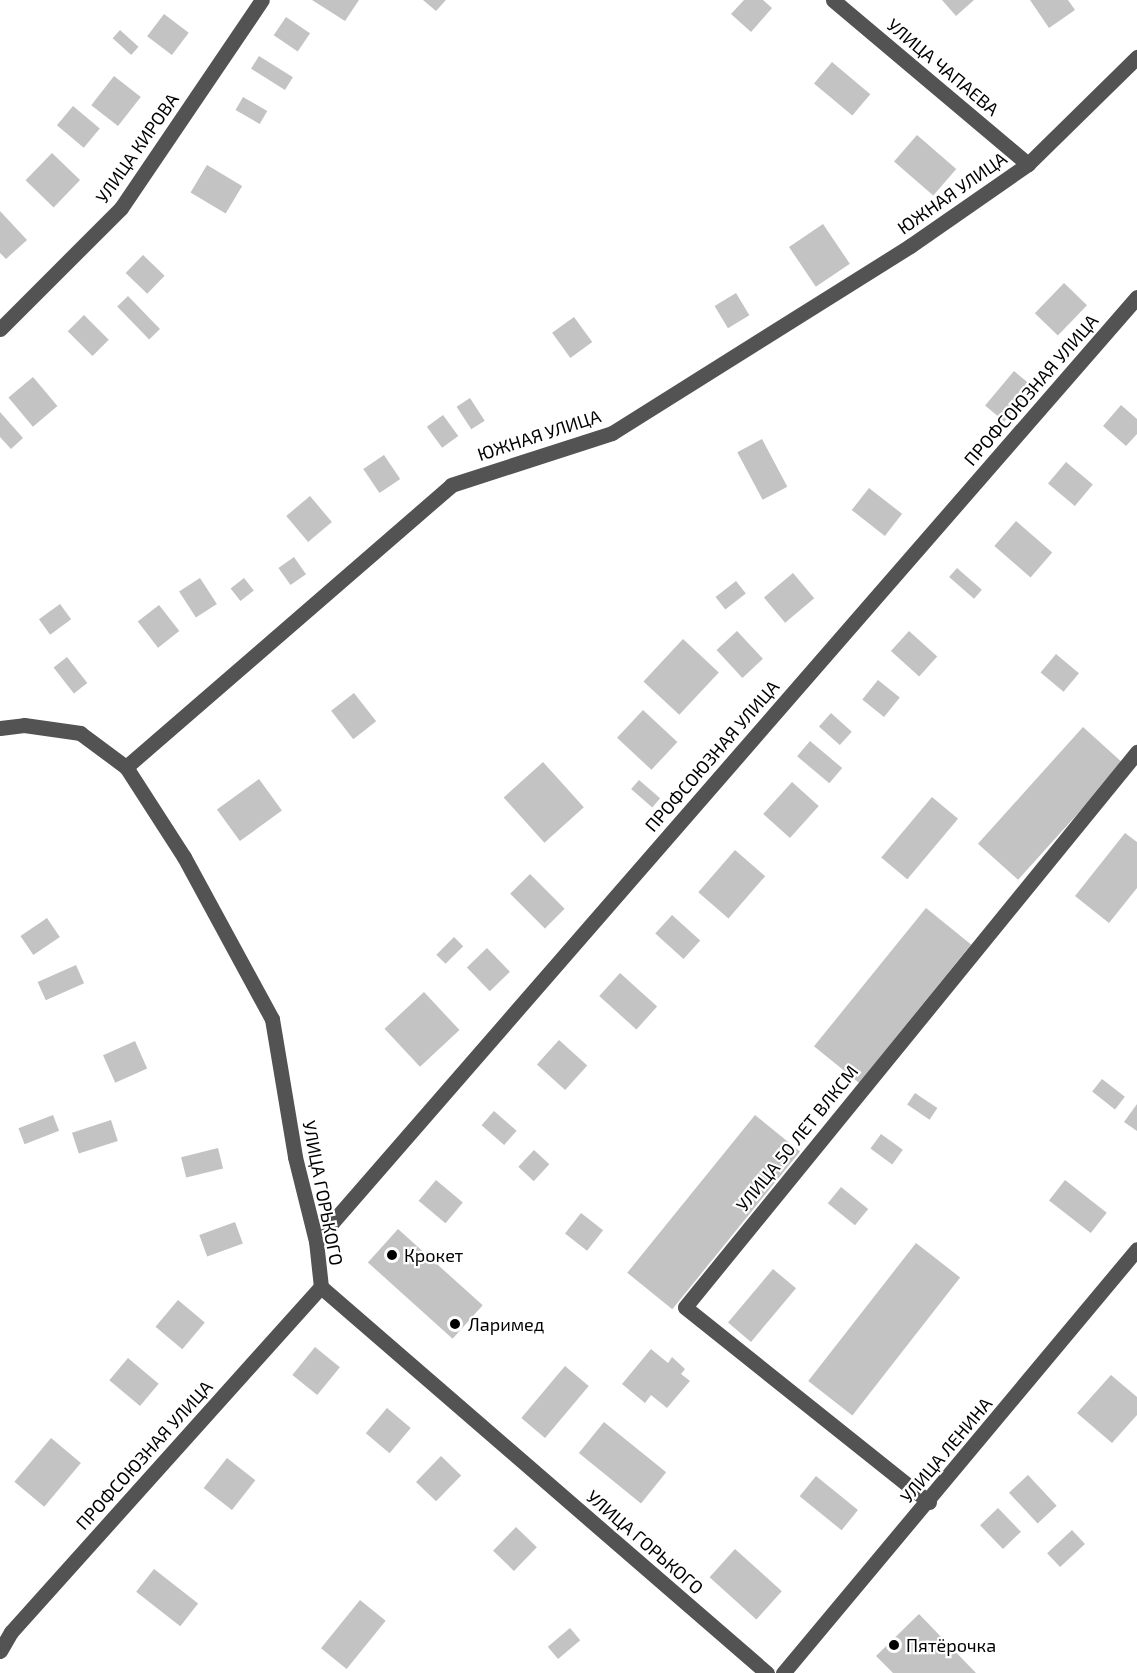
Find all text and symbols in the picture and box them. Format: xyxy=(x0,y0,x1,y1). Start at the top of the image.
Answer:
street label: УЛИЦА ЧАПАЕВА xyxy=(883,14,1003,120)
street label: УЛИЦА КИРОВА xyxy=(91,89,183,207)
street label: ЮЖНАЯ УЛИЦА xyxy=(893,147,1011,239)
street label: ПРОФСОЮЗНАЯ УЛИЦА xyxy=(959,310,1103,470)
street label: ЮЖНАЯ УЛИЦА xyxy=(475,405,603,465)
street label: ПРОФСОЮЗНАЯ УЛИЦА xyxy=(640,676,784,836)
street label: УЛИЦА 50 ЛЕТ ВЛКСМ xyxy=(731,1061,863,1215)
street label: УЛИЦА ГОРЬКОГО xyxy=(298,1119,348,1267)
place label: Крокет xyxy=(404,1244,463,1266)
marker: Крокет xyxy=(385,1248,399,1262)
place label: Ларимед xyxy=(468,1313,544,1335)
marker: Ларимед xyxy=(446,1315,464,1333)
street label: ПРОФСОЮЗНАЯ УЛИЦА xyxy=(71,1376,217,1534)
street label: УЛИЦА ЛЕНИНА xyxy=(896,1393,996,1507)
street label: УЛИЦА ГОРЬКОГО xyxy=(582,1486,708,1598)
place label: Пятёрочка xyxy=(906,1634,996,1656)
marker: Пятёрочка xyxy=(887,1638,901,1652)

